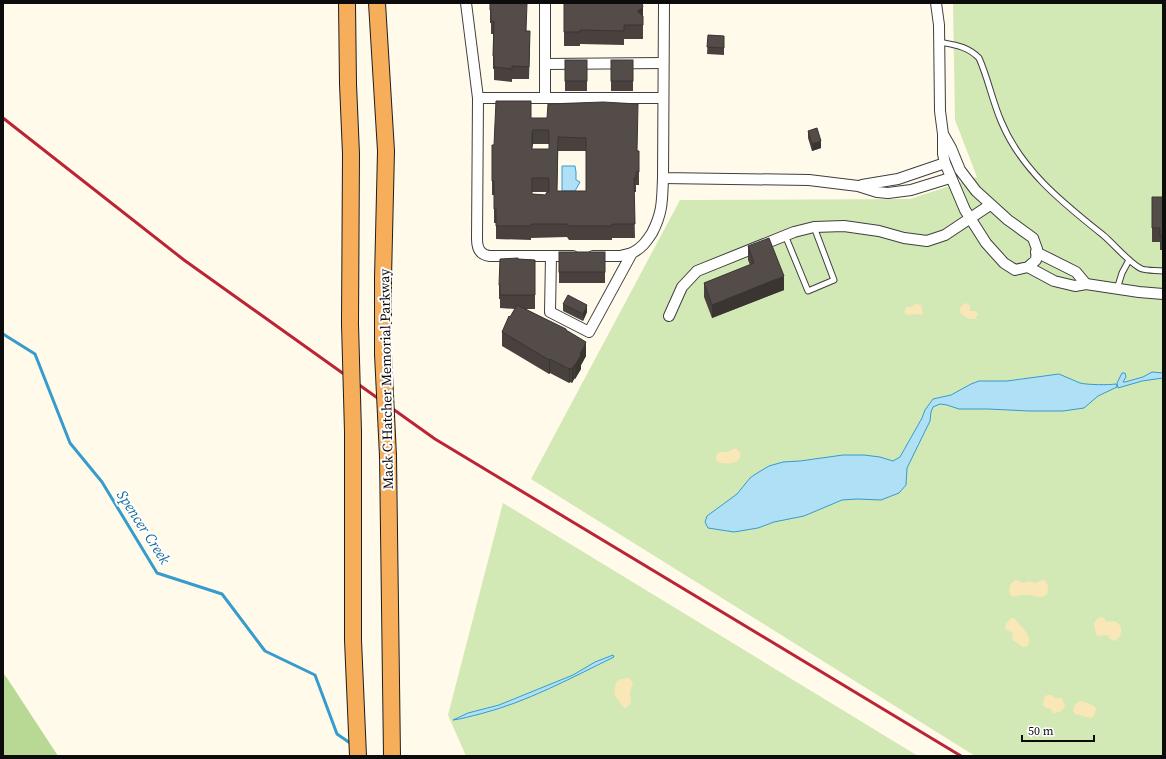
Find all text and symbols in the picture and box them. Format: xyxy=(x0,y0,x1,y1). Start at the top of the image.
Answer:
street label: Mack C Hatcher Memorial Parkway xyxy=(374,268,398,490)
water label: Spencer Creek xyxy=(112,486,176,569)
scale bar xyxy=(1022,717,1094,743)
text: 50 m xyxy=(1028,723,1054,739)

